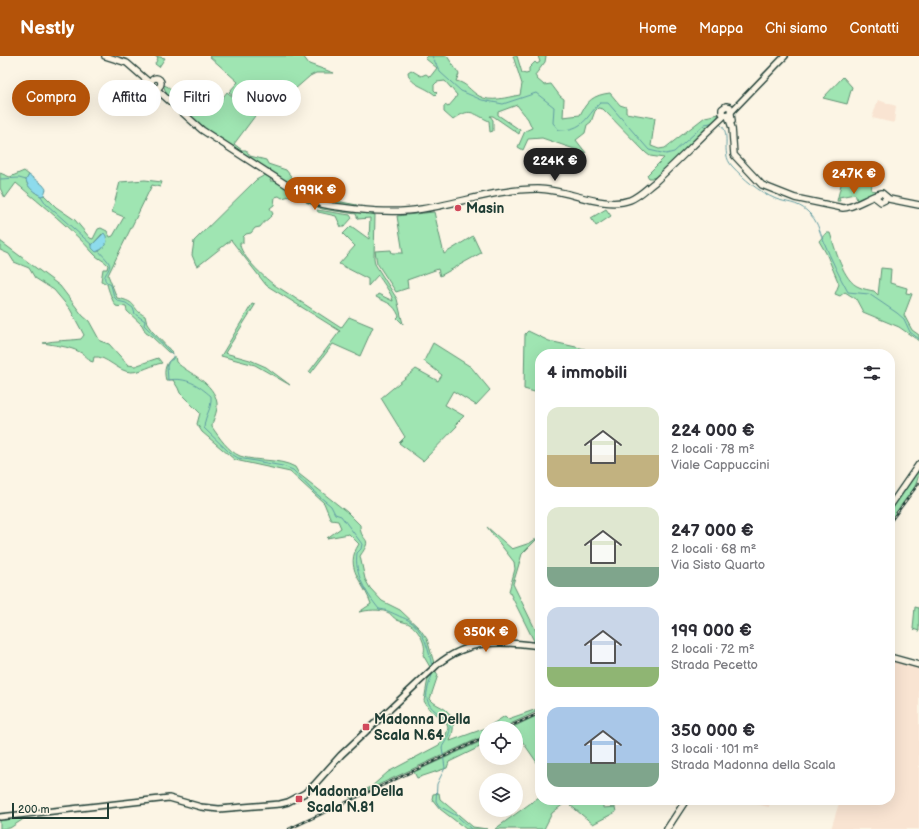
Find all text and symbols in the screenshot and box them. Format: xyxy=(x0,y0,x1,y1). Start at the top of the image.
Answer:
text: Nestly xyxy=(20,17,74,40)
text: Home xyxy=(639,20,677,37)
text: Mappa xyxy=(699,20,743,37)
text: Chi siamo xyxy=(765,20,828,37)
text: Contatti xyxy=(850,20,899,37)
chip: Compra xyxy=(12,80,90,116)
chip: Affitta xyxy=(98,80,161,116)
chip: Filtri xyxy=(169,80,224,116)
chip: Nuovo xyxy=(232,80,301,116)
pin: 224K € xyxy=(522,148,588,182)
text: 224K € xyxy=(533,153,577,169)
pin: 247K € xyxy=(821,161,887,195)
text: 247K € xyxy=(832,166,876,182)
pin: 199K € xyxy=(282,177,348,211)
text: 199K € xyxy=(294,182,336,198)
place label: Masin xyxy=(466,200,504,217)
marker: Masin xyxy=(453,203,463,213)
icon: filters xyxy=(861,362,883,384)
text: 4 immobili xyxy=(547,363,627,383)
text: 224 000 € xyxy=(671,421,755,441)
icon: home xyxy=(579,423,627,471)
text: 2 locali · 78 m² xyxy=(671,441,755,457)
text: Viale Cappuccini xyxy=(671,457,770,473)
text: 247 000 € xyxy=(671,521,754,541)
icon: home xyxy=(579,523,627,571)
text: 2 locali · 68 m² xyxy=(671,541,756,557)
text: Via Sisto Quarto xyxy=(671,557,765,573)
pin: 350K € xyxy=(453,619,519,653)
text: 199 000 € xyxy=(671,621,752,641)
icon: home xyxy=(579,623,627,671)
text: 350K € xyxy=(463,624,509,640)
text: 2 locali · 72 m² xyxy=(671,641,755,657)
text: Strada Pecetto xyxy=(671,657,758,673)
place label: Madonna Della Scala N.64 xyxy=(374,711,471,744)
map controls xyxy=(479,721,523,817)
button: locate xyxy=(479,721,523,765)
text: 350 000 € xyxy=(671,721,755,741)
marker: Madonna Della Scala N.64 xyxy=(361,722,371,732)
icon: home xyxy=(579,723,627,771)
text: 3 locali · 101 m² xyxy=(671,741,759,757)
text: Strada Madonna della Scala xyxy=(671,757,836,773)
button: layers xyxy=(479,773,523,817)
place label: Madonna Della Scala N.81 xyxy=(307,783,404,816)
marker: Madonna Della Scala N.81 xyxy=(294,794,304,804)
scale bar xyxy=(12,801,109,820)
text: 200 m xyxy=(18,803,50,816)

